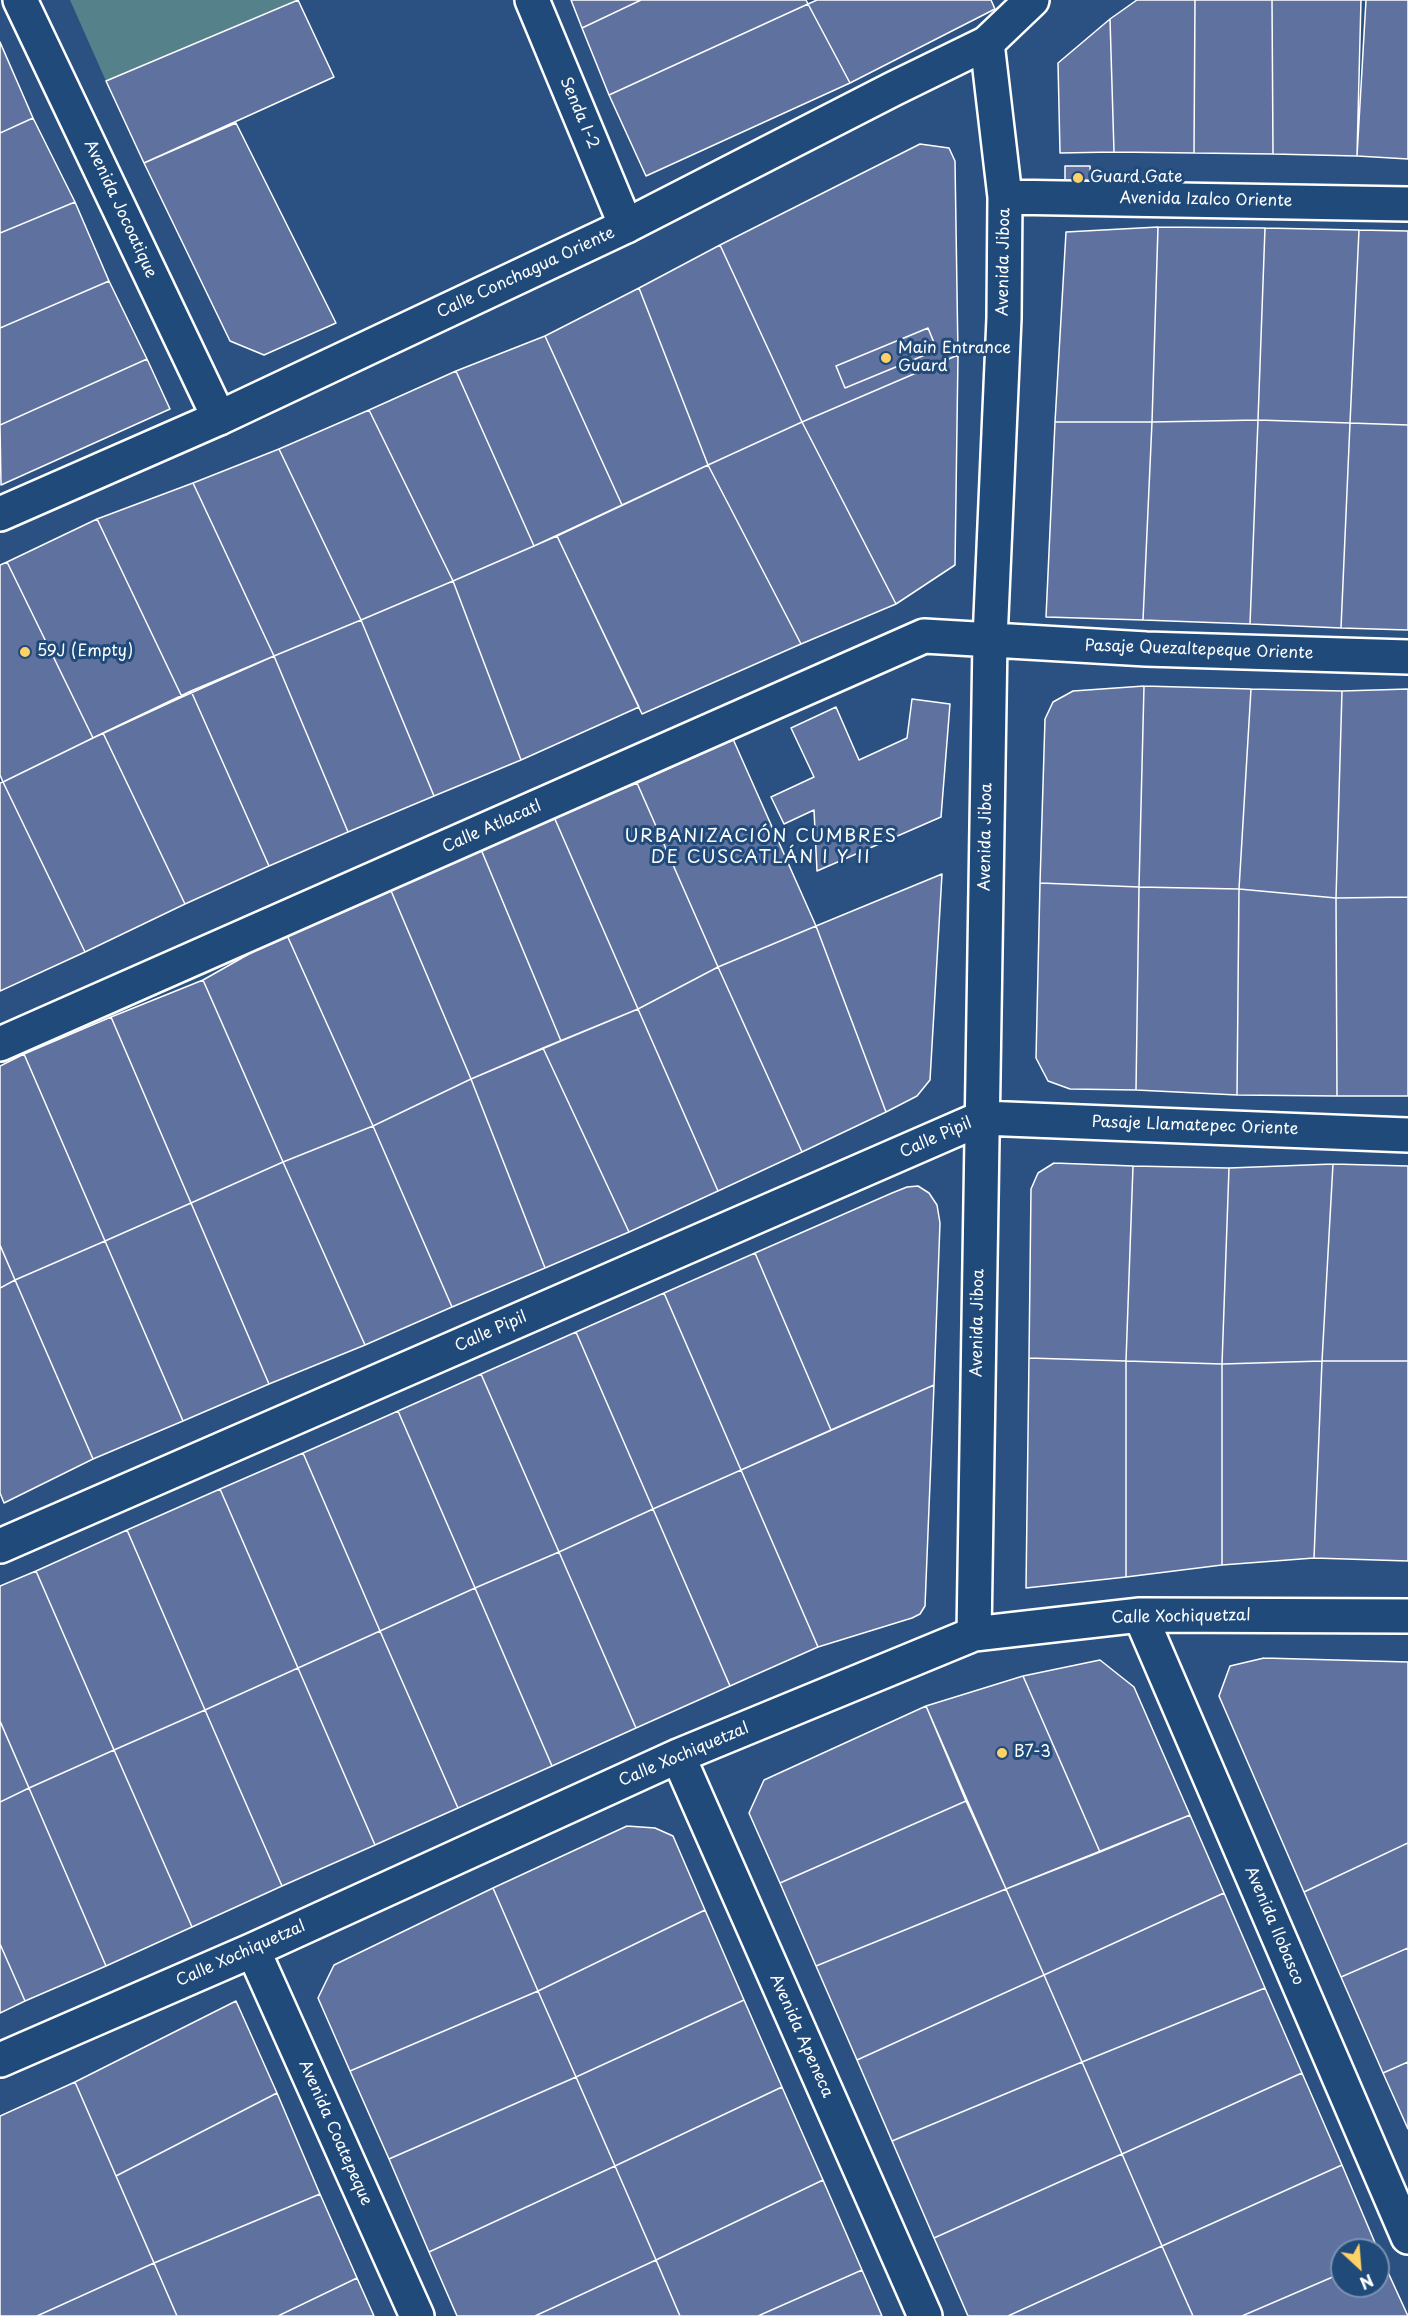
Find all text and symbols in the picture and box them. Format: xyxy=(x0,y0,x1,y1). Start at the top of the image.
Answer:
street label: Senda I-2 xyxy=(555,74,603,152)
street label: Avenida Jocoatique xyxy=(80,137,160,281)
place label: Guard Gate xyxy=(1090,168,1182,188)
marker: Guard Gate xyxy=(1071,171,1085,185)
street label: Avenida Izalco Oriente xyxy=(1119,189,1293,211)
street label: Avenida Jiboa xyxy=(993,208,1015,316)
street label: Calle Conchagua Oriente xyxy=(434,223,618,323)
place label: Main Entrance Guard xyxy=(898,339,1011,377)
marker: Main Entrance Guard xyxy=(879,351,893,365)
street label: Pasaje Quezaltepeque Oriente xyxy=(1084,636,1314,664)
place label: 59J (Empty) xyxy=(37,642,133,662)
marker: 59J (Empty) xyxy=(18,645,32,659)
street label: Avenida Jiboa xyxy=(975,783,997,891)
street label: Calle Atlacatl xyxy=(440,797,544,857)
district label: URBANIZACIÓN CUMBRES DE CUSCATLÁN I Y II xyxy=(625,826,897,868)
street label: Pasaje Llamatepec Oriente xyxy=(1091,1113,1299,1139)
street label: Calle Pipil xyxy=(897,1114,975,1162)
street label: Avenida Jiboa xyxy=(967,1269,989,1377)
street label: Calle Pipil xyxy=(452,1308,530,1356)
street label: Calle Xochiquetzal xyxy=(1111,1606,1251,1628)
street label: Calle Xochiquetzal xyxy=(616,1719,752,1791)
place label: B7-3 xyxy=(1014,1743,1051,1763)
marker: B7-3 xyxy=(995,1746,1009,1760)
street label: Avenida Ilobasco xyxy=(1240,1864,1308,1988)
street label: Calle Xochiquetzal xyxy=(173,1917,309,1991)
street label: Avenida Apeneca xyxy=(765,1971,837,2101)
street label: Avenida Coatepeque xyxy=(294,2057,376,2209)
north arrow xyxy=(1330,2238,1390,2298)
text: N xyxy=(1356,2269,1378,2296)

